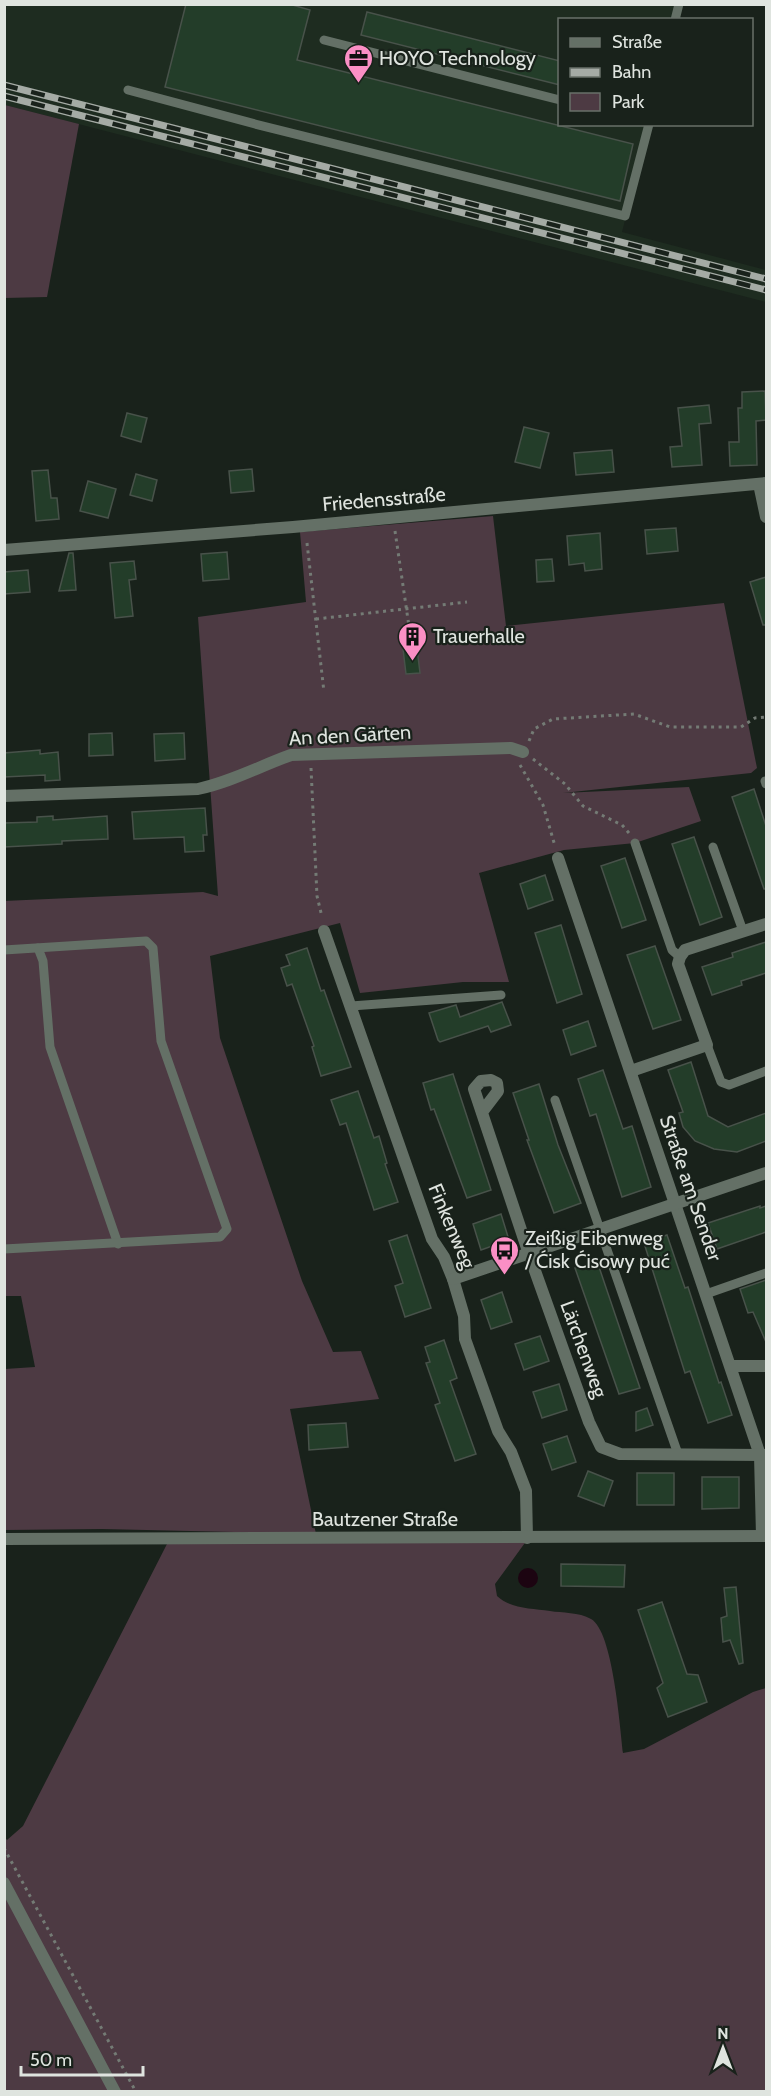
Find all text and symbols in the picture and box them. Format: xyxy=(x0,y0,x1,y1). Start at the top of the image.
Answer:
legend xyxy=(558,18,753,126)
text: Straße xyxy=(612,31,662,53)
office icon: HOYO Technology xyxy=(342,42,374,84)
place label: HOYO Technology xyxy=(379,46,536,70)
text: Bahn xyxy=(612,61,651,83)
text: Park xyxy=(612,91,645,113)
street label: Friedensstraße xyxy=(321,482,447,516)
building icon: Trauerhalle xyxy=(396,620,428,662)
place label: Trauerhalle xyxy=(433,624,525,648)
street label: An den Gärten xyxy=(288,720,412,750)
street label: Straße am Sender xyxy=(655,1112,727,1265)
street label: Finkenweg xyxy=(423,1180,481,1273)
place label: Zeißig Eibenweg / Ćisk Ćisowy puć xyxy=(524,1226,670,1273)
bus stop icon: Zeißig Eibenweg / Ćisk Ćisowy puć xyxy=(488,1234,520,1276)
street label: Lärchenweg xyxy=(555,1297,613,1402)
street label: Bautzener Straße xyxy=(312,1507,458,1531)
north arrow xyxy=(693,2018,753,2078)
text: N xyxy=(717,2024,729,2043)
scale bar xyxy=(21,2039,142,2077)
text: 50 m xyxy=(30,2049,72,2071)

